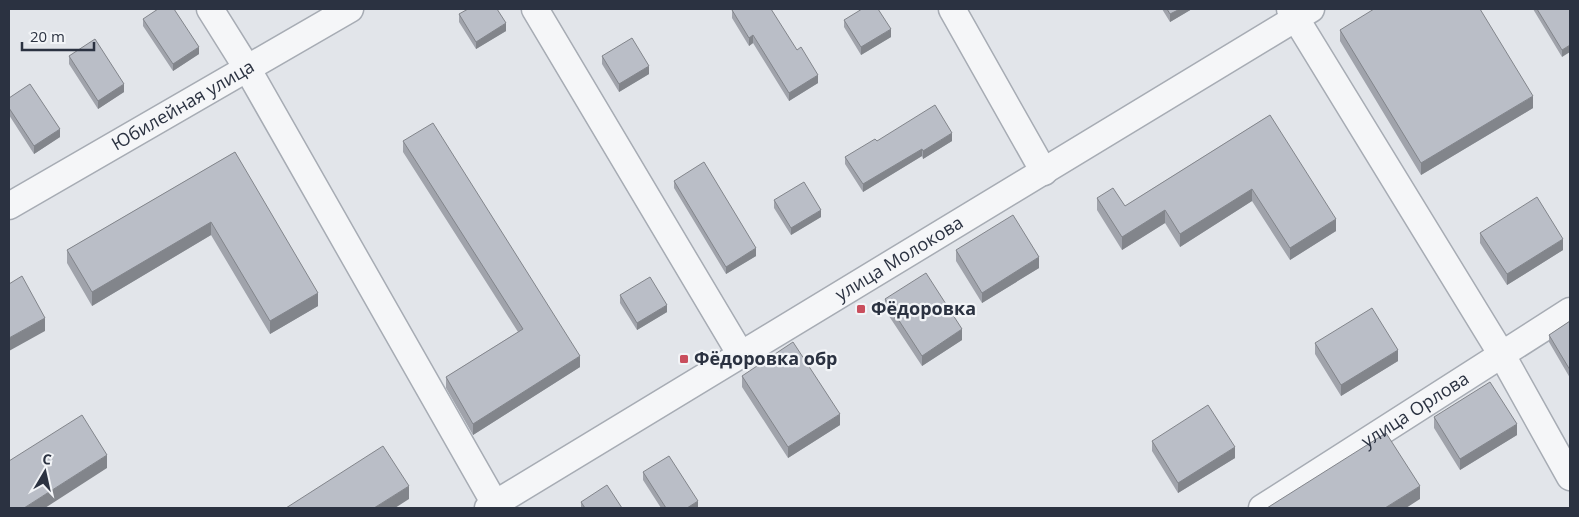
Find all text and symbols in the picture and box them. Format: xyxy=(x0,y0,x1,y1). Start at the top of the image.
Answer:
scale bar xyxy=(22,20,95,52)
text: 20 m xyxy=(30,26,65,46)
street label: Юбилейная улица xyxy=(107,54,258,155)
street label: улица Молокова xyxy=(830,210,967,306)
place label: Фёдоровка xyxy=(871,296,976,320)
marker: Фёдоровка xyxy=(855,303,867,315)
place label: Фёдоровка обр xyxy=(694,346,838,370)
marker: Фёдоровка обр xyxy=(678,353,690,365)
street label: улица Орлова xyxy=(1356,366,1473,452)
north arrow xyxy=(20,447,70,497)
text: С xyxy=(41,449,53,469)

